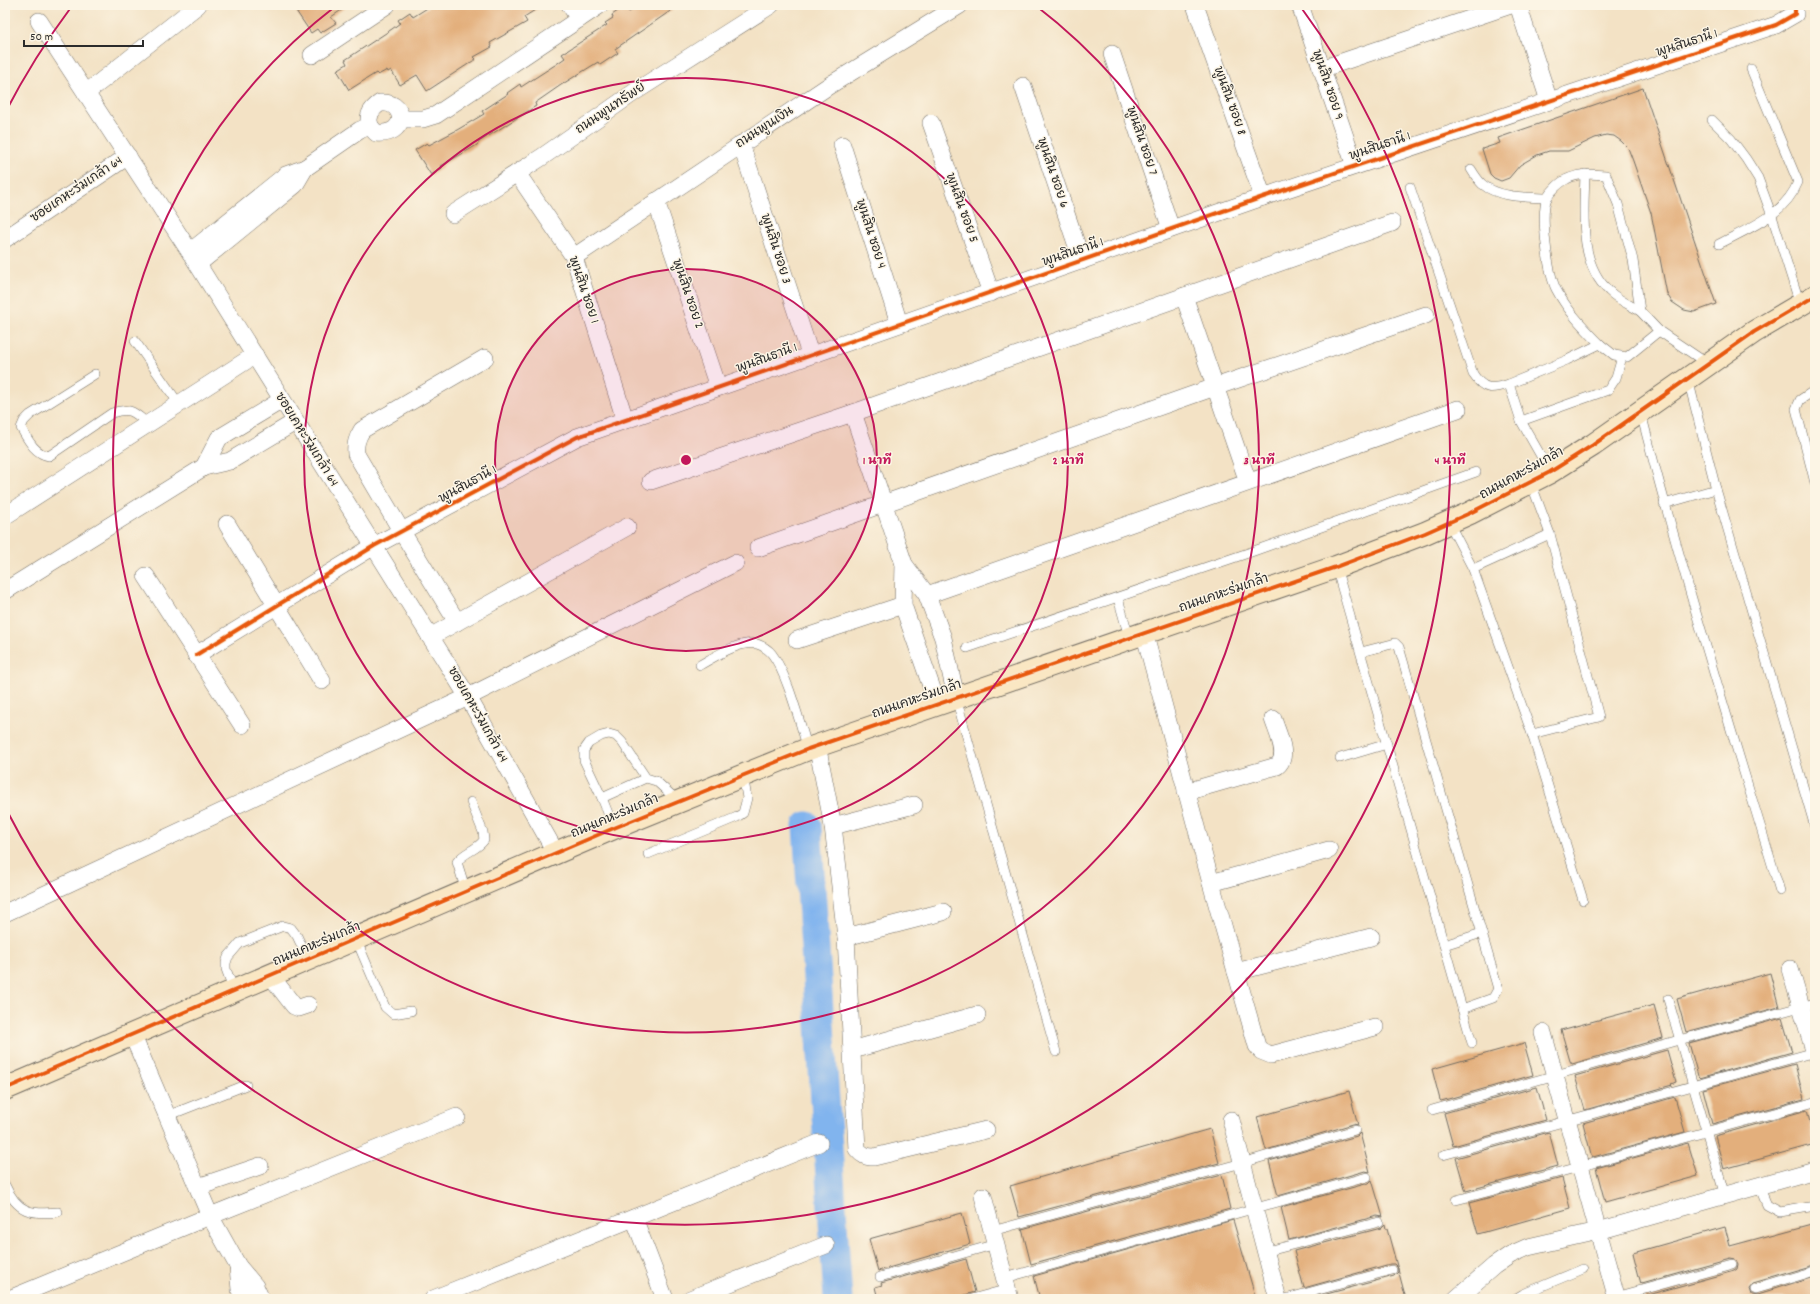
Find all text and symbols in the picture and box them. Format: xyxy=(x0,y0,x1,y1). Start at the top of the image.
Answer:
scale bar xyxy=(24,22,143,48)
street label: พูนสินธานี 1 xyxy=(1653,24,1720,63)
text: 50 m xyxy=(30,29,53,46)
street label: พูนสิน ซอย 9 xyxy=(1306,47,1348,123)
street label: พูนสิน ซอย 8 xyxy=(1208,64,1250,138)
street label: ถนนพูนทรัพย์ xyxy=(571,77,650,140)
street label: ถนนพูนเงิน xyxy=(732,102,798,154)
street label: พูนสิน ซอย 7 xyxy=(1120,104,1162,178)
street label: พูนสินธานี 1 xyxy=(1346,127,1413,166)
street label: พูนสิน ซอย 6 xyxy=(1031,135,1073,211)
street label: ซอยเคหะร่มเกล้า 64 xyxy=(26,151,127,228)
street label: พูนสิน ซอย 5 xyxy=(940,170,982,246)
street label: พูนสิน ซอย 4 xyxy=(850,197,890,271)
street label: พูนสิน ซอย 3 xyxy=(755,211,795,287)
street label: พูนสินธานี 1 xyxy=(1039,233,1106,272)
street label: พูนสิน ซอย 1 xyxy=(563,254,603,326)
street label: พูนสิน ซอย 2 xyxy=(666,256,708,332)
street label: พูนสินธานี 1 xyxy=(733,338,800,379)
street label: ซอยเคหะร่มเกล้า 64 xyxy=(269,389,343,491)
street label: ถนนเคหะร่มเกล้า xyxy=(1476,442,1568,505)
text: 1 นาที xyxy=(863,452,891,470)
text: 2 นาที xyxy=(1052,452,1084,470)
text: 3 นาที xyxy=(1243,452,1275,470)
text: 4 นาที xyxy=(1435,452,1466,470)
centre of rings xyxy=(679,453,693,467)
street label: พูนสินธานี 1 xyxy=(435,460,501,509)
street label: ถนนเคหะร่มเกล้า xyxy=(1176,569,1271,618)
street label: ซอยเคหะร่มเกล้า 64 xyxy=(442,663,513,766)
street label: ถนนเคหะร่มเกล้า xyxy=(869,675,964,724)
street label: ถนนเคหะร่มเกล้า xyxy=(568,789,662,844)
street label: ถนนเคหะร่มเกล้า xyxy=(270,917,364,972)

